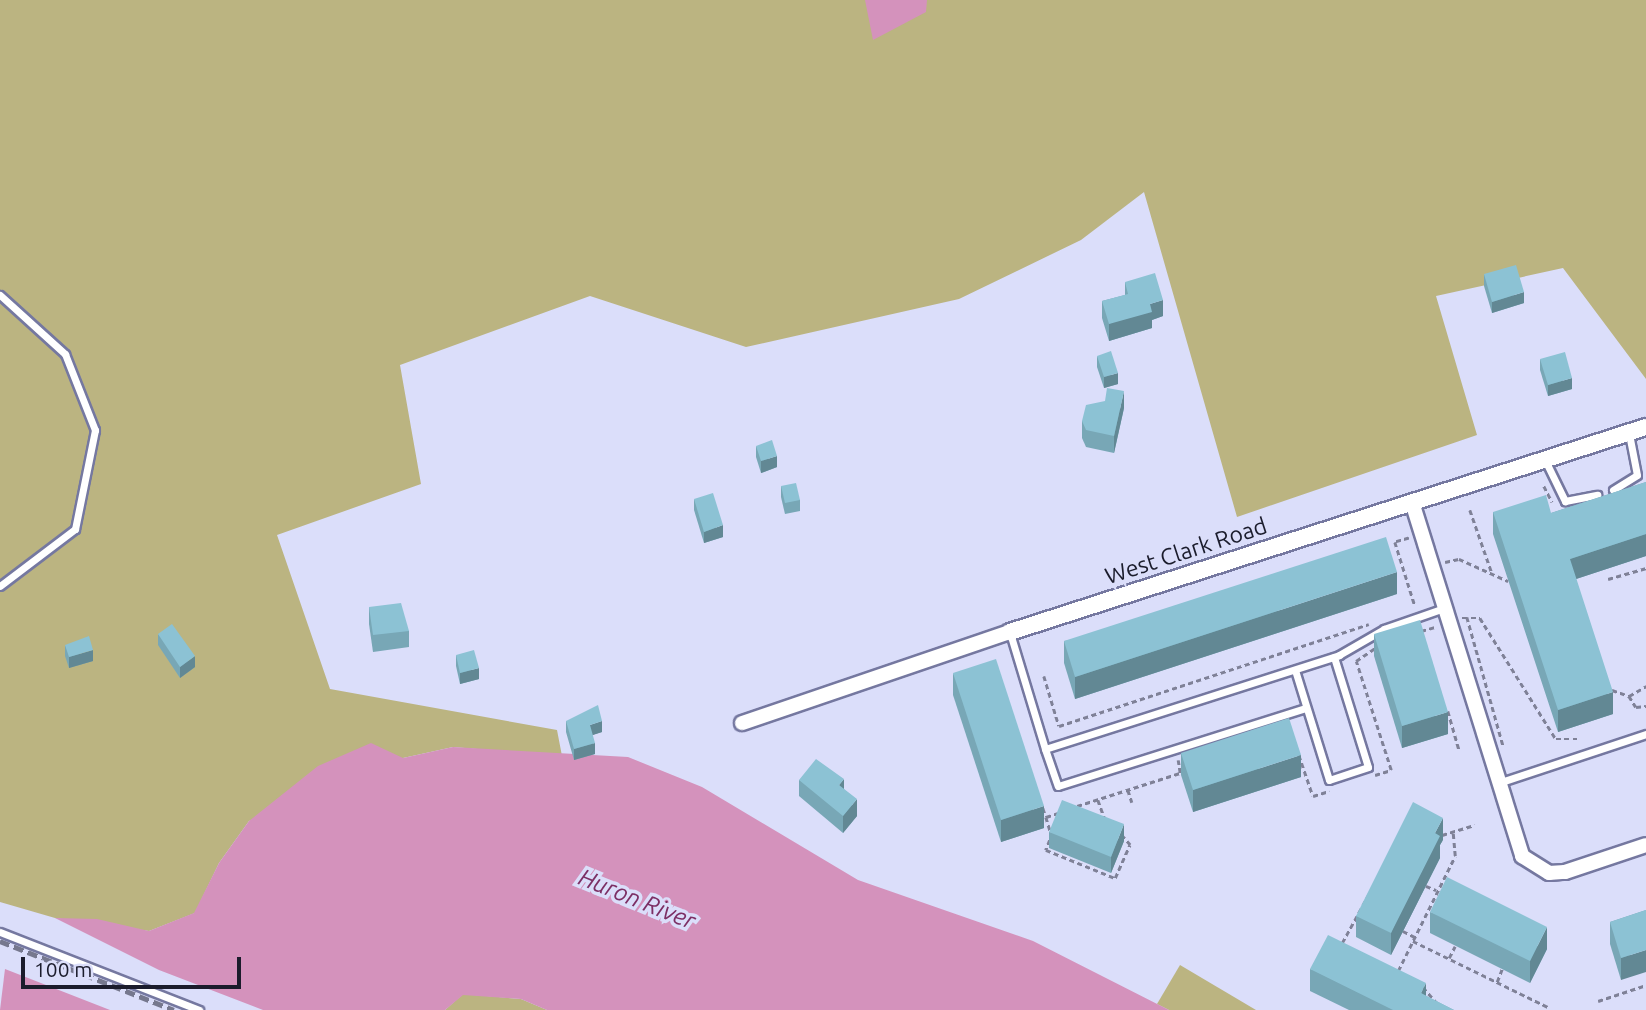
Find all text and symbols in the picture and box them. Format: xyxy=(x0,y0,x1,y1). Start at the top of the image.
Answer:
street label: West Clark Road xyxy=(1102,512,1270,590)
water label: Huron River xyxy=(574,863,700,935)
scale bar xyxy=(24,944,245,988)
text: 100 m xyxy=(34,957,92,981)

